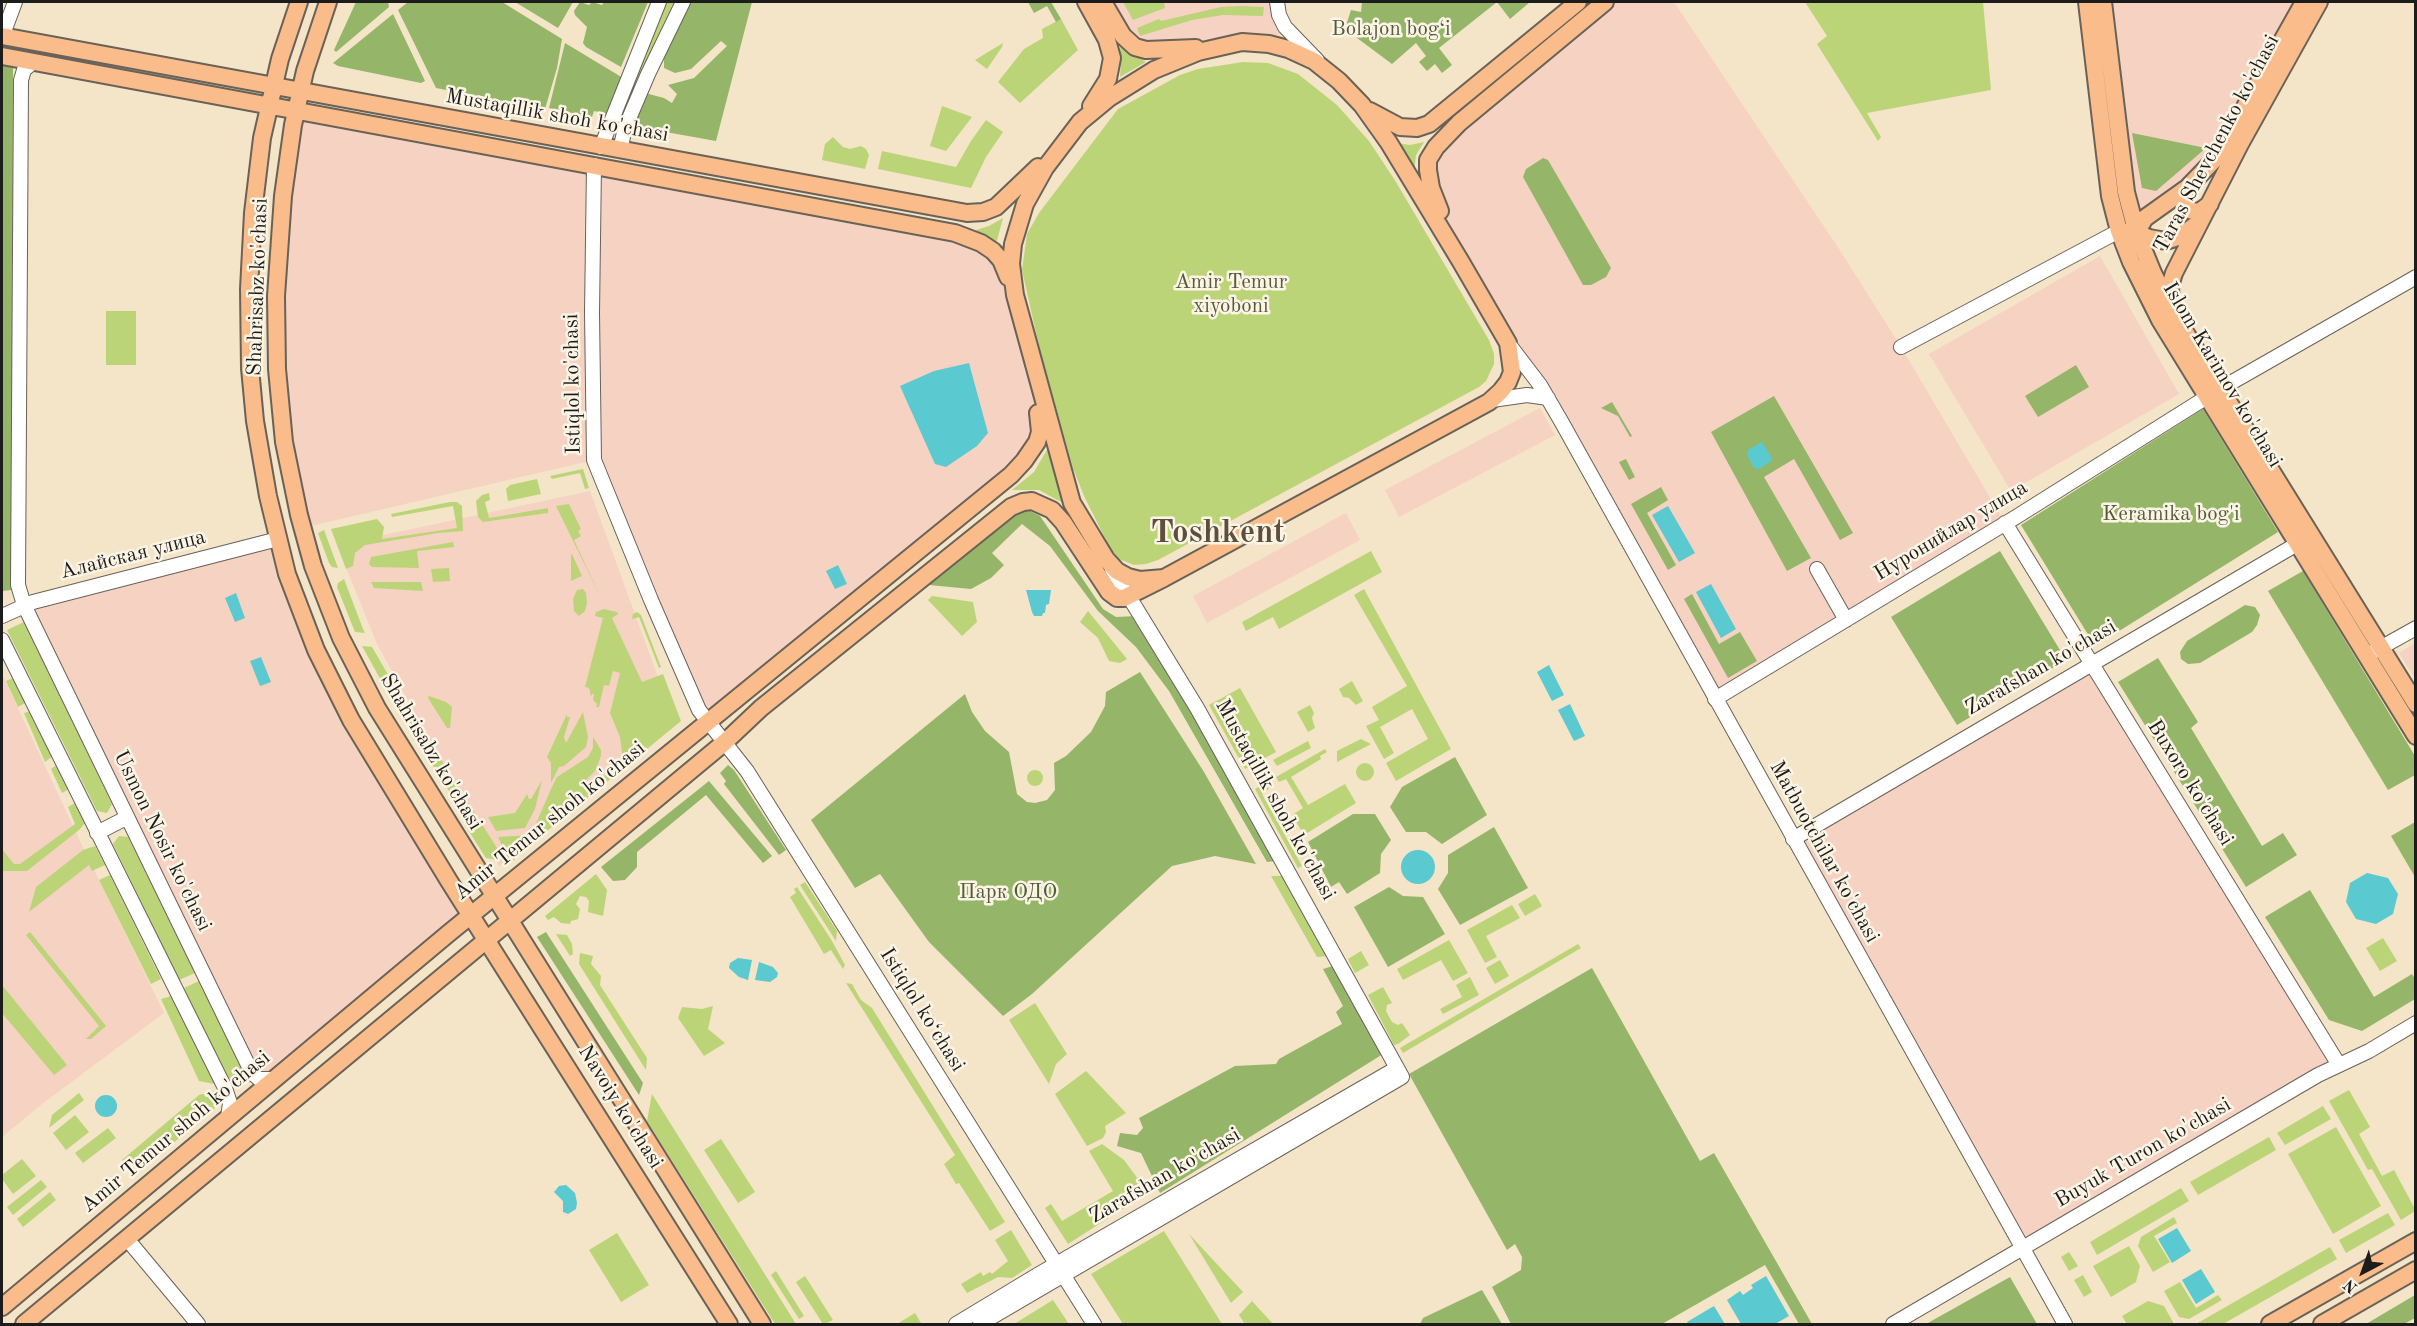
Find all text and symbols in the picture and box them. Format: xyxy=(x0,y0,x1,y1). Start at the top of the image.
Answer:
park label: Bolajon bog‘i xyxy=(1331,16,1451,42)
street label: Taras Shevchenko ko'chasi xyxy=(2149,31,2285,257)
street label: Mustaqillik shoh ko'chasi xyxy=(444,84,670,148)
street label: Shahrisabz ko'chasi xyxy=(242,198,274,376)
park label: Amir Temur xiyoboni xyxy=(1175,269,1287,319)
street label: Islom Karimov ko'chasi xyxy=(2157,278,2287,472)
street label: Istiqlol ko'chasi xyxy=(559,313,587,455)
street label: Нуронийлар улица xyxy=(1870,475,2032,587)
park label: Keramika bog'i xyxy=(2102,501,2240,527)
district label: Toshkent xyxy=(1150,513,1286,553)
street label: Алайская улица xyxy=(58,525,208,585)
street label: Zarafshan ko'chasi xyxy=(1961,615,2121,721)
street label: Shahrisabz ko'chasi xyxy=(374,669,488,835)
street label: Mustaqillik shoh ko'chasi xyxy=(1209,695,1341,905)
street label: Buxoro ko'chasi xyxy=(2141,715,2239,851)
street label: Amir Temur shoh ko'chasi xyxy=(449,736,651,906)
street label: Usmon Nosir ko'chasi xyxy=(107,747,217,935)
street label: Matbuotchilar ko'chasi xyxy=(1764,757,1884,947)
park label: Парк ОДО xyxy=(959,879,1057,905)
street label: Istiqlol ko‘chasi xyxy=(874,943,970,1077)
street label: Navoiy ko'chasi xyxy=(572,1040,668,1174)
street label: Amir Temur shoh ko'chasi xyxy=(76,1046,276,1218)
street label: Buyuk Turon ko'chasi xyxy=(2050,1092,2236,1214)
street label: Zarafshan ko'chasi xyxy=(1085,1123,1245,1229)
north arrow xyxy=(2333,1242,2393,1302)
text: N xyxy=(2341,1276,2361,1296)

